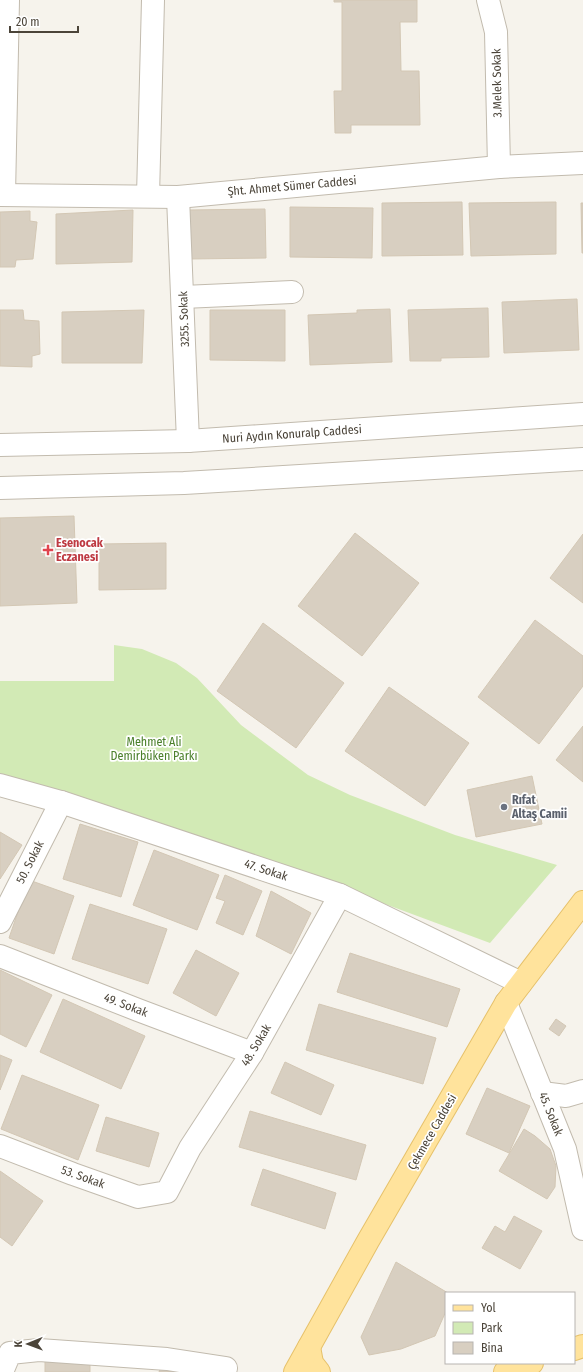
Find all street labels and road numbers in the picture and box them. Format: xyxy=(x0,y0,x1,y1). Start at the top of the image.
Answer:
street label: 3.Melek Sokak xyxy=(489,48,505,118)
street label: Şht. Ahmet Sümer Caddesi xyxy=(227,173,357,199)
street label: 3255. Sokak xyxy=(176,290,192,347)
street label: Nuri Aydın Konuralp Caddesi xyxy=(222,422,362,446)
street label: 50. Sokak xyxy=(13,838,47,886)
street label: 47. Sokak xyxy=(242,856,290,884)
street label: 49. Sokak xyxy=(102,990,150,1020)
street label: 48. Sokak xyxy=(238,1021,274,1068)
street label: 45. Sokak xyxy=(536,1090,566,1138)
street label: Çekmece Caddesi xyxy=(405,1092,459,1172)
street label: 53. Sokak xyxy=(59,1163,107,1191)

